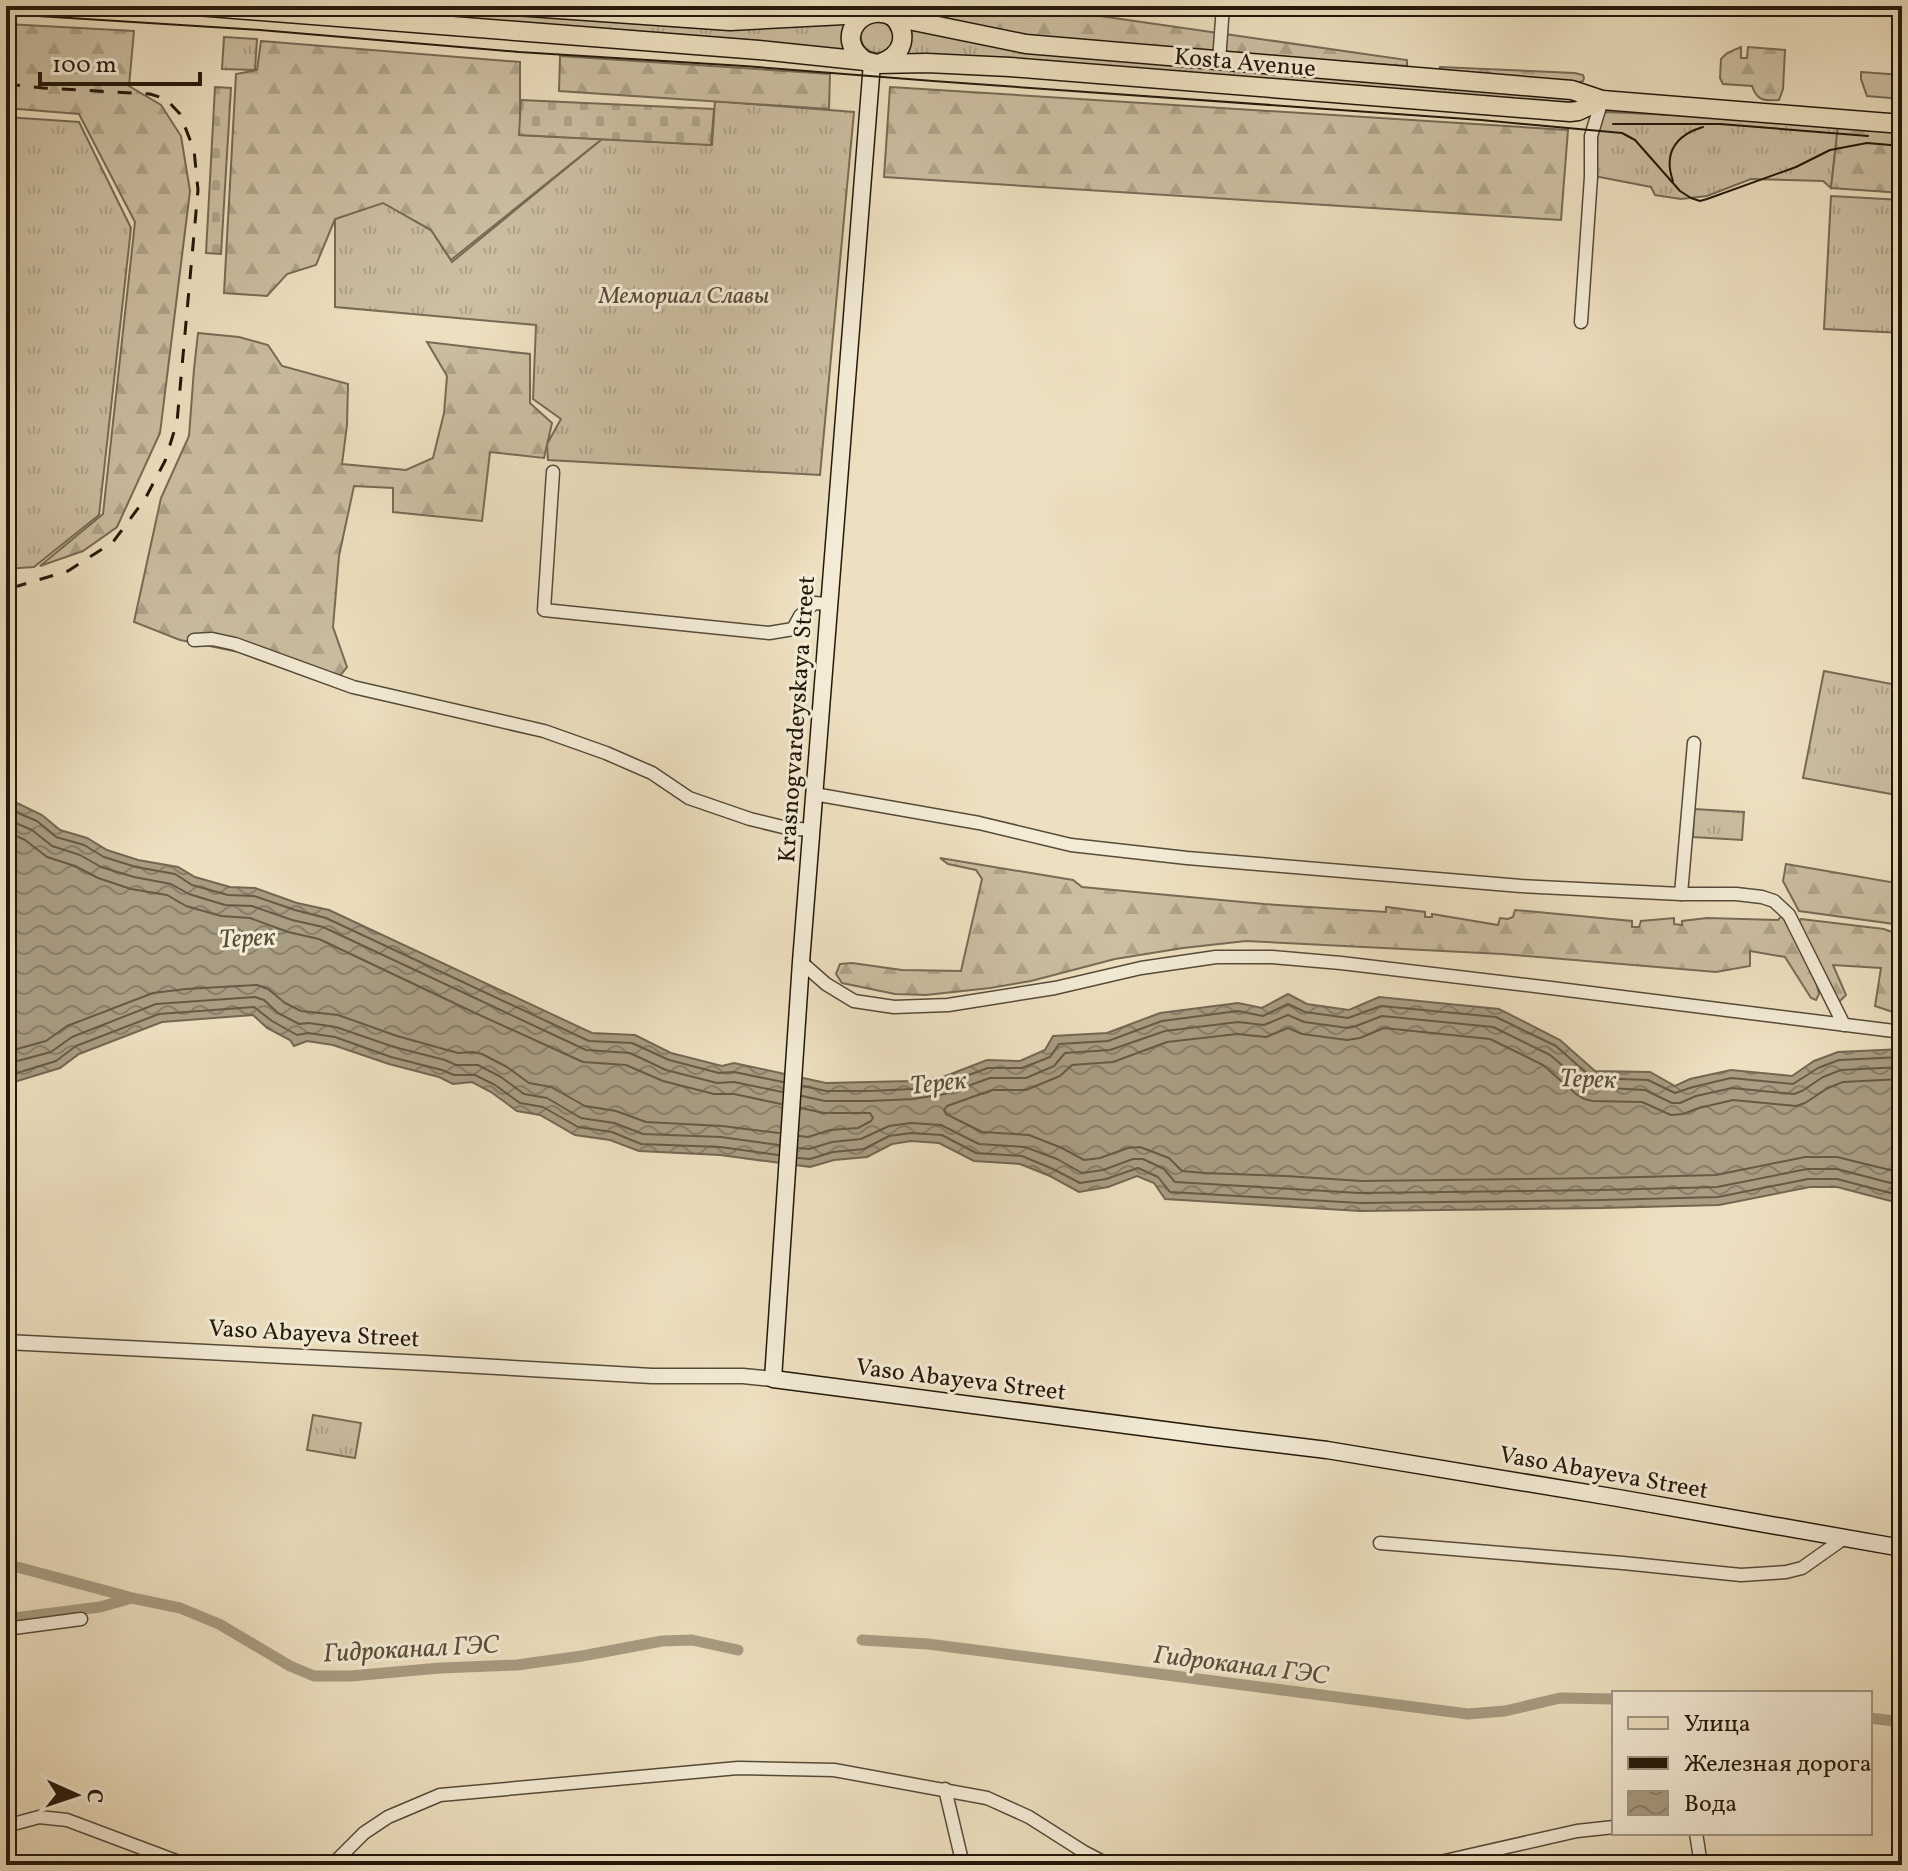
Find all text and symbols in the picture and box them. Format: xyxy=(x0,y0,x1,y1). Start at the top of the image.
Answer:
scale bar xyxy=(40,36,200,86)
street label: Kosta Avenue xyxy=(1173,41,1317,87)
text: 100 m xyxy=(52,49,117,83)
park label: Мемориал Славы xyxy=(598,280,769,314)
street label: Krasnogvardeyskaya Street xyxy=(771,575,825,864)
water label: Терек xyxy=(218,920,277,958)
water label: Терек xyxy=(1559,1061,1617,1099)
water label: Терек xyxy=(908,1063,969,1105)
street label: Vaso Abayeva Street xyxy=(207,1312,420,1358)
street label: Vaso Abayeva Street xyxy=(854,1351,1068,1411)
street label: Vaso Abayeva Street xyxy=(1497,1439,1711,1509)
water label: Гидроканал ГЭС xyxy=(322,1627,501,1673)
water label: Гидроканал ГЭС xyxy=(1151,1637,1332,1695)
legend xyxy=(1612,1691,1872,1835)
text: Улица xyxy=(1684,1708,1751,1742)
text: Железная дорога xyxy=(1684,1748,1872,1782)
north arrow xyxy=(36,1755,116,1835)
text: С xyxy=(78,1788,109,1804)
text: Вода xyxy=(1684,1788,1737,1822)

